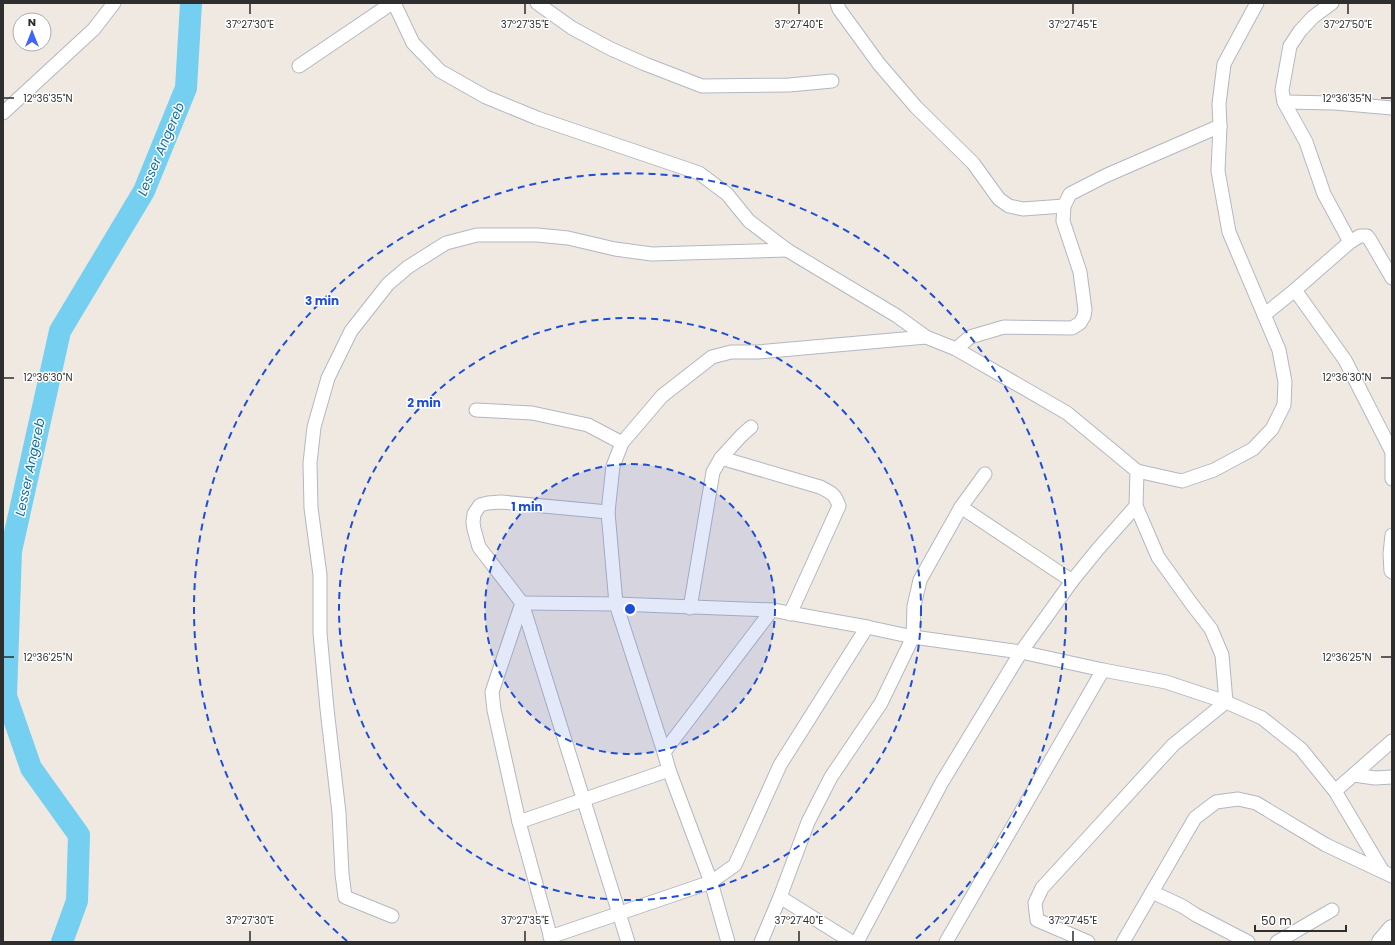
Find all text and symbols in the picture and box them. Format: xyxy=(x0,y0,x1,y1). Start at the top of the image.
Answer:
north arrow xyxy=(12,12,52,52)
text: N xyxy=(28,14,36,30)
text: 37°27'30"E xyxy=(226,17,274,32)
text: 37°27'35"E xyxy=(501,17,549,32)
text: 37°27'40"E xyxy=(775,17,823,32)
text: 37°27'45"E xyxy=(1049,17,1097,32)
text: 37°27'50"E xyxy=(1324,17,1372,32)
text: 12°36'35"N xyxy=(24,91,73,106)
text: 12°36'35"N xyxy=(1323,91,1372,106)
water label: Lesser Angereb xyxy=(133,99,189,199)
text: 3 min xyxy=(305,292,339,309)
text: 12°36'30"N xyxy=(24,370,73,385)
text: 12°36'30"N xyxy=(1323,370,1372,385)
text: 2 min xyxy=(407,394,441,411)
water label: Lesser Angereb xyxy=(10,416,50,518)
text: 1 min xyxy=(511,498,543,515)
centre of rings xyxy=(623,602,637,616)
text: 12°36'25"N xyxy=(24,650,72,665)
text: 12°36'25"N xyxy=(1323,650,1371,665)
scale bar xyxy=(1255,907,1346,933)
text: 50 m xyxy=(1261,912,1292,929)
text: 37°27'30"E xyxy=(226,913,274,928)
text: 37°27'35"E xyxy=(501,913,549,928)
text: 37°27'40"E xyxy=(775,913,823,928)
text: 37°27'45"E xyxy=(1049,913,1097,928)

